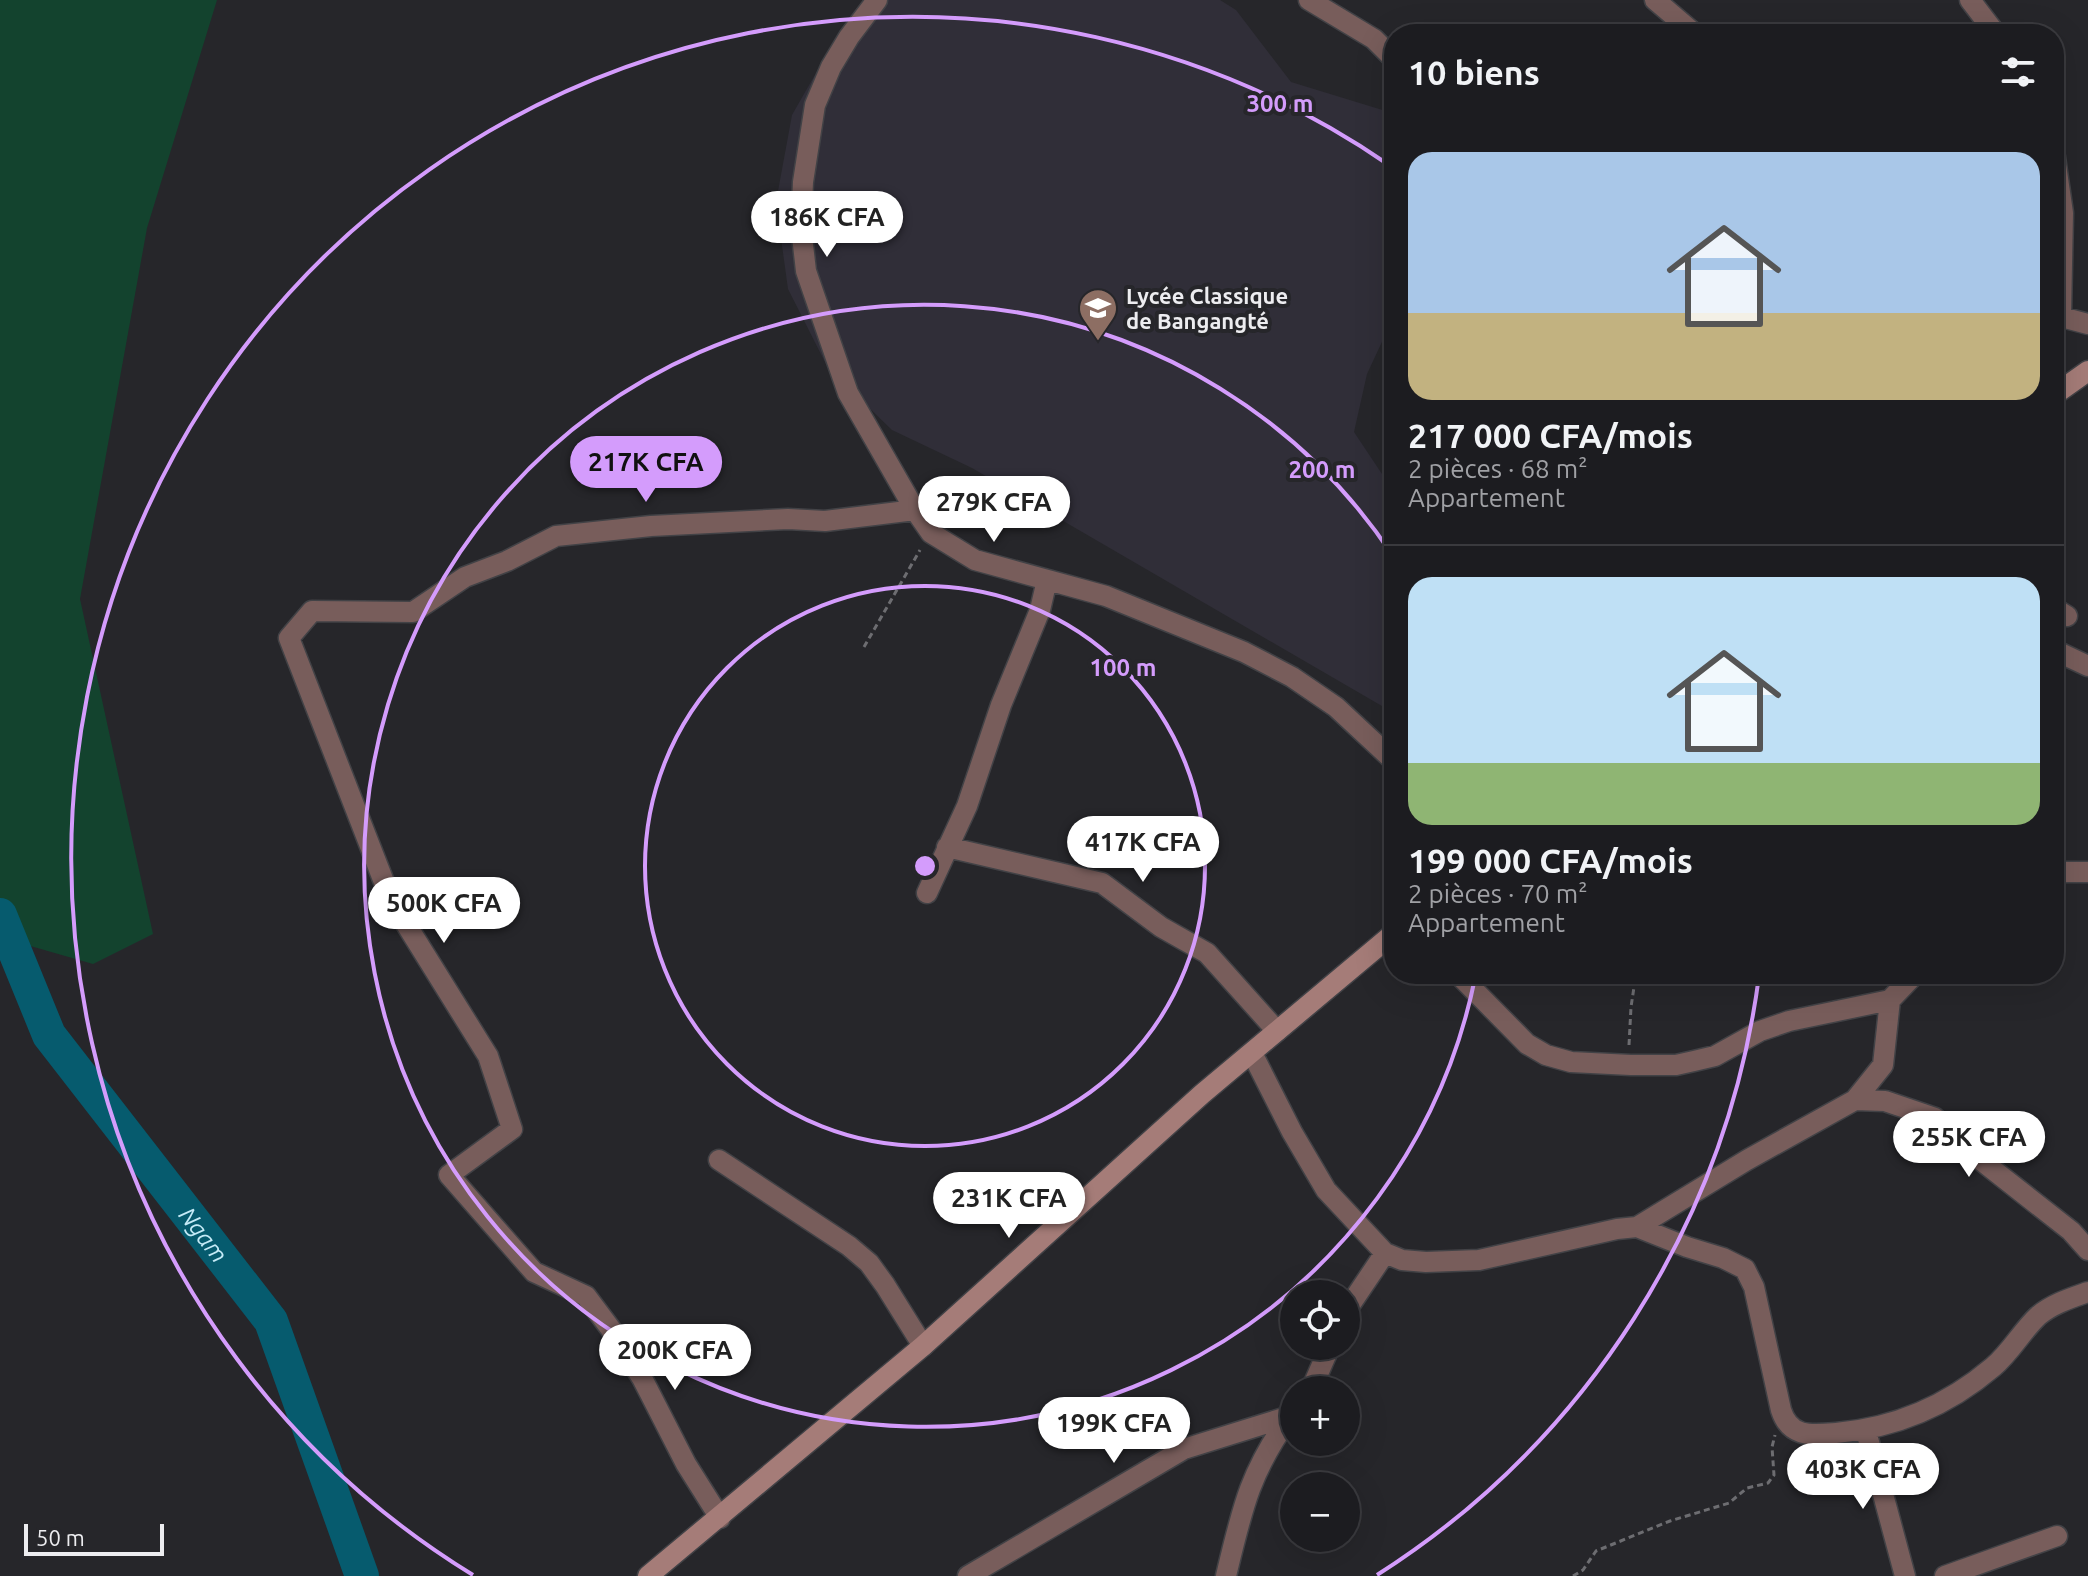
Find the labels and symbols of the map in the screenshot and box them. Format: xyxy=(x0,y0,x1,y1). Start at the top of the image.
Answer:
text: 300 m xyxy=(1247,90,1313,117)
pin: 186K CFA xyxy=(744,191,910,259)
place label: Lycée Classique de Bangangté xyxy=(1126,283,1288,333)
school or university icon: Lycée Classique de Bangangté xyxy=(1077,287,1119,342)
pin: 217K CFA xyxy=(563,436,729,504)
text: 200 m xyxy=(1289,456,1355,483)
pin: 279K CFA xyxy=(911,476,1077,544)
text: 100 m xyxy=(1090,654,1156,681)
pin: 417K CFA xyxy=(1060,816,1226,884)
centre of rings xyxy=(911,852,939,880)
pin: 500K CFA xyxy=(361,877,527,945)
pin: 255K CFA xyxy=(1886,1111,2052,1179)
pin: 231K CFA xyxy=(926,1172,1092,1240)
water label: Ngam xyxy=(174,1201,234,1267)
pin: 200K CFA xyxy=(592,1324,758,1392)
pin: 199K CFA xyxy=(1031,1397,1197,1465)
pin: 403K CFA xyxy=(1780,1443,1946,1511)
scale bar xyxy=(24,1520,164,1556)

